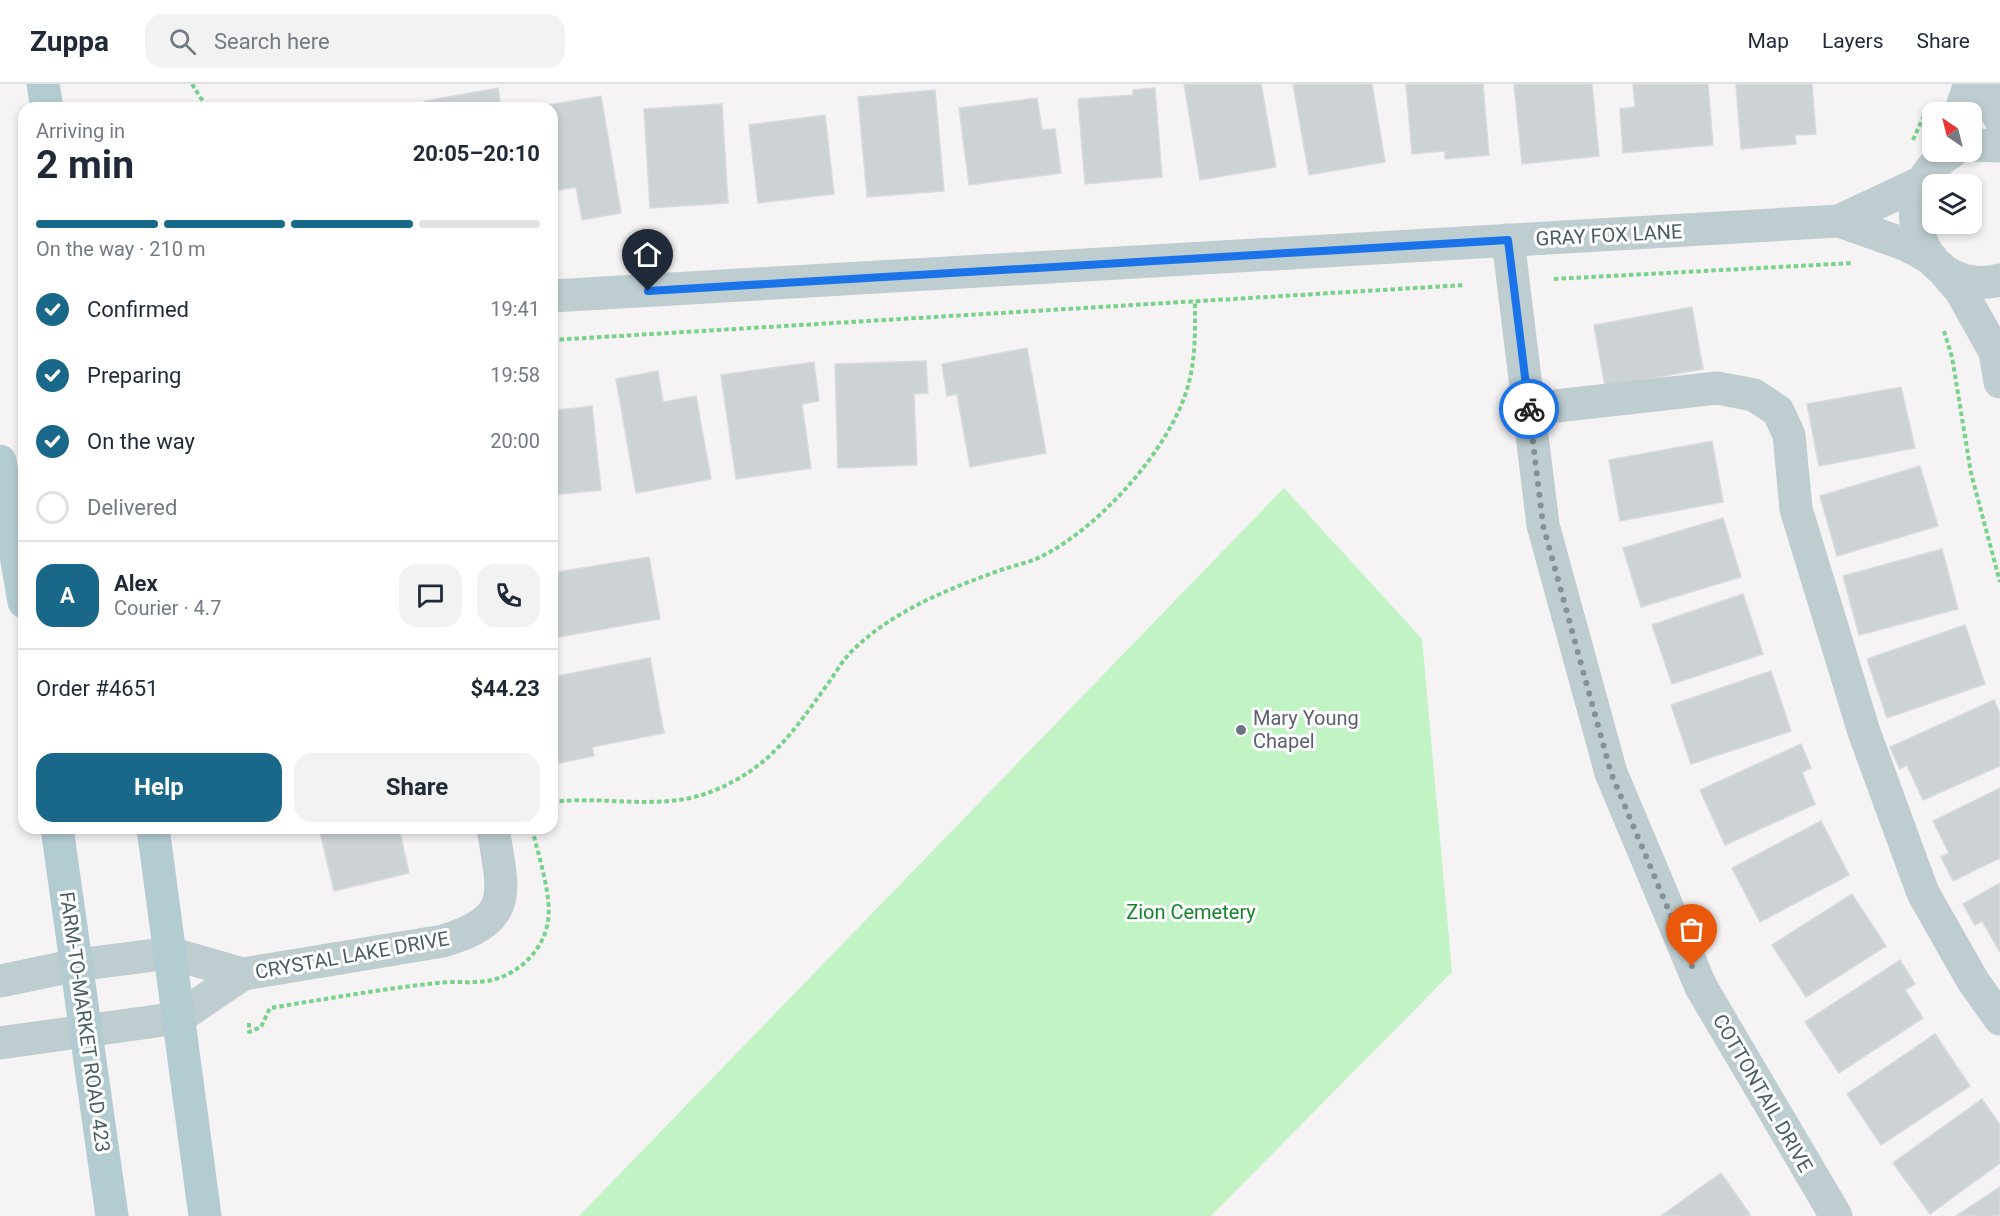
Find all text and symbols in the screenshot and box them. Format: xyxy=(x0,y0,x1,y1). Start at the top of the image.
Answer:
search box xyxy=(145,14,565,68)
text: Zuppa xyxy=(30,25,109,58)
icon: search xyxy=(166,25,199,58)
text: Search here xyxy=(214,29,330,54)
text: Map xyxy=(1747,29,1789,53)
text: Layers xyxy=(1822,29,1883,53)
text: Share xyxy=(1916,29,1970,53)
north arrow xyxy=(1922,102,1982,162)
map controls xyxy=(1922,102,1982,234)
text: Arriving in xyxy=(36,119,125,143)
text: 20:05–20:10 xyxy=(413,141,540,166)
text: 2 min xyxy=(36,142,134,188)
button: layers xyxy=(1922,174,1982,234)
street label: GRAY FOX LANE xyxy=(1535,219,1683,251)
pin xyxy=(622,229,673,291)
text: On the way · 210 m xyxy=(36,237,205,261)
icon: home xyxy=(631,238,664,271)
icon: check xyxy=(36,293,69,326)
text: Confirmed xyxy=(87,297,189,322)
text: 19:41 xyxy=(490,297,540,321)
icon: check xyxy=(36,359,69,392)
text: Preparing xyxy=(87,363,181,388)
text: 19:58 xyxy=(490,363,540,387)
courier xyxy=(1499,379,1559,439)
icon: bike xyxy=(1513,393,1546,426)
icon: check xyxy=(36,425,69,458)
text: On the way xyxy=(87,429,195,454)
text: 20:00 xyxy=(490,429,540,453)
text: Delivered xyxy=(87,495,177,520)
button: chat xyxy=(399,564,462,627)
button: phone xyxy=(477,564,540,627)
text: Alex xyxy=(114,571,158,596)
text: A xyxy=(60,583,75,608)
text: Courier · 4.7 xyxy=(114,596,221,620)
text: Order #4651 xyxy=(36,676,158,701)
text: $44.23 xyxy=(471,676,540,701)
place label: Mary Young Chapel xyxy=(1253,706,1359,753)
marker: Mary Young Chapel xyxy=(1234,723,1248,737)
button: Help xyxy=(36,753,282,822)
button: Share xyxy=(294,753,540,822)
street label: FARM-TO-MARKET ROAD 423 xyxy=(55,890,115,1154)
park label: Zion Cemetery xyxy=(1126,900,1256,924)
pin xyxy=(1666,904,1717,966)
icon: bag xyxy=(1675,913,1708,946)
street label: CRYSTAL LAKE DRIVE xyxy=(253,926,451,984)
street label: COTTONTAIL DRIVE xyxy=(1708,1010,1818,1176)

